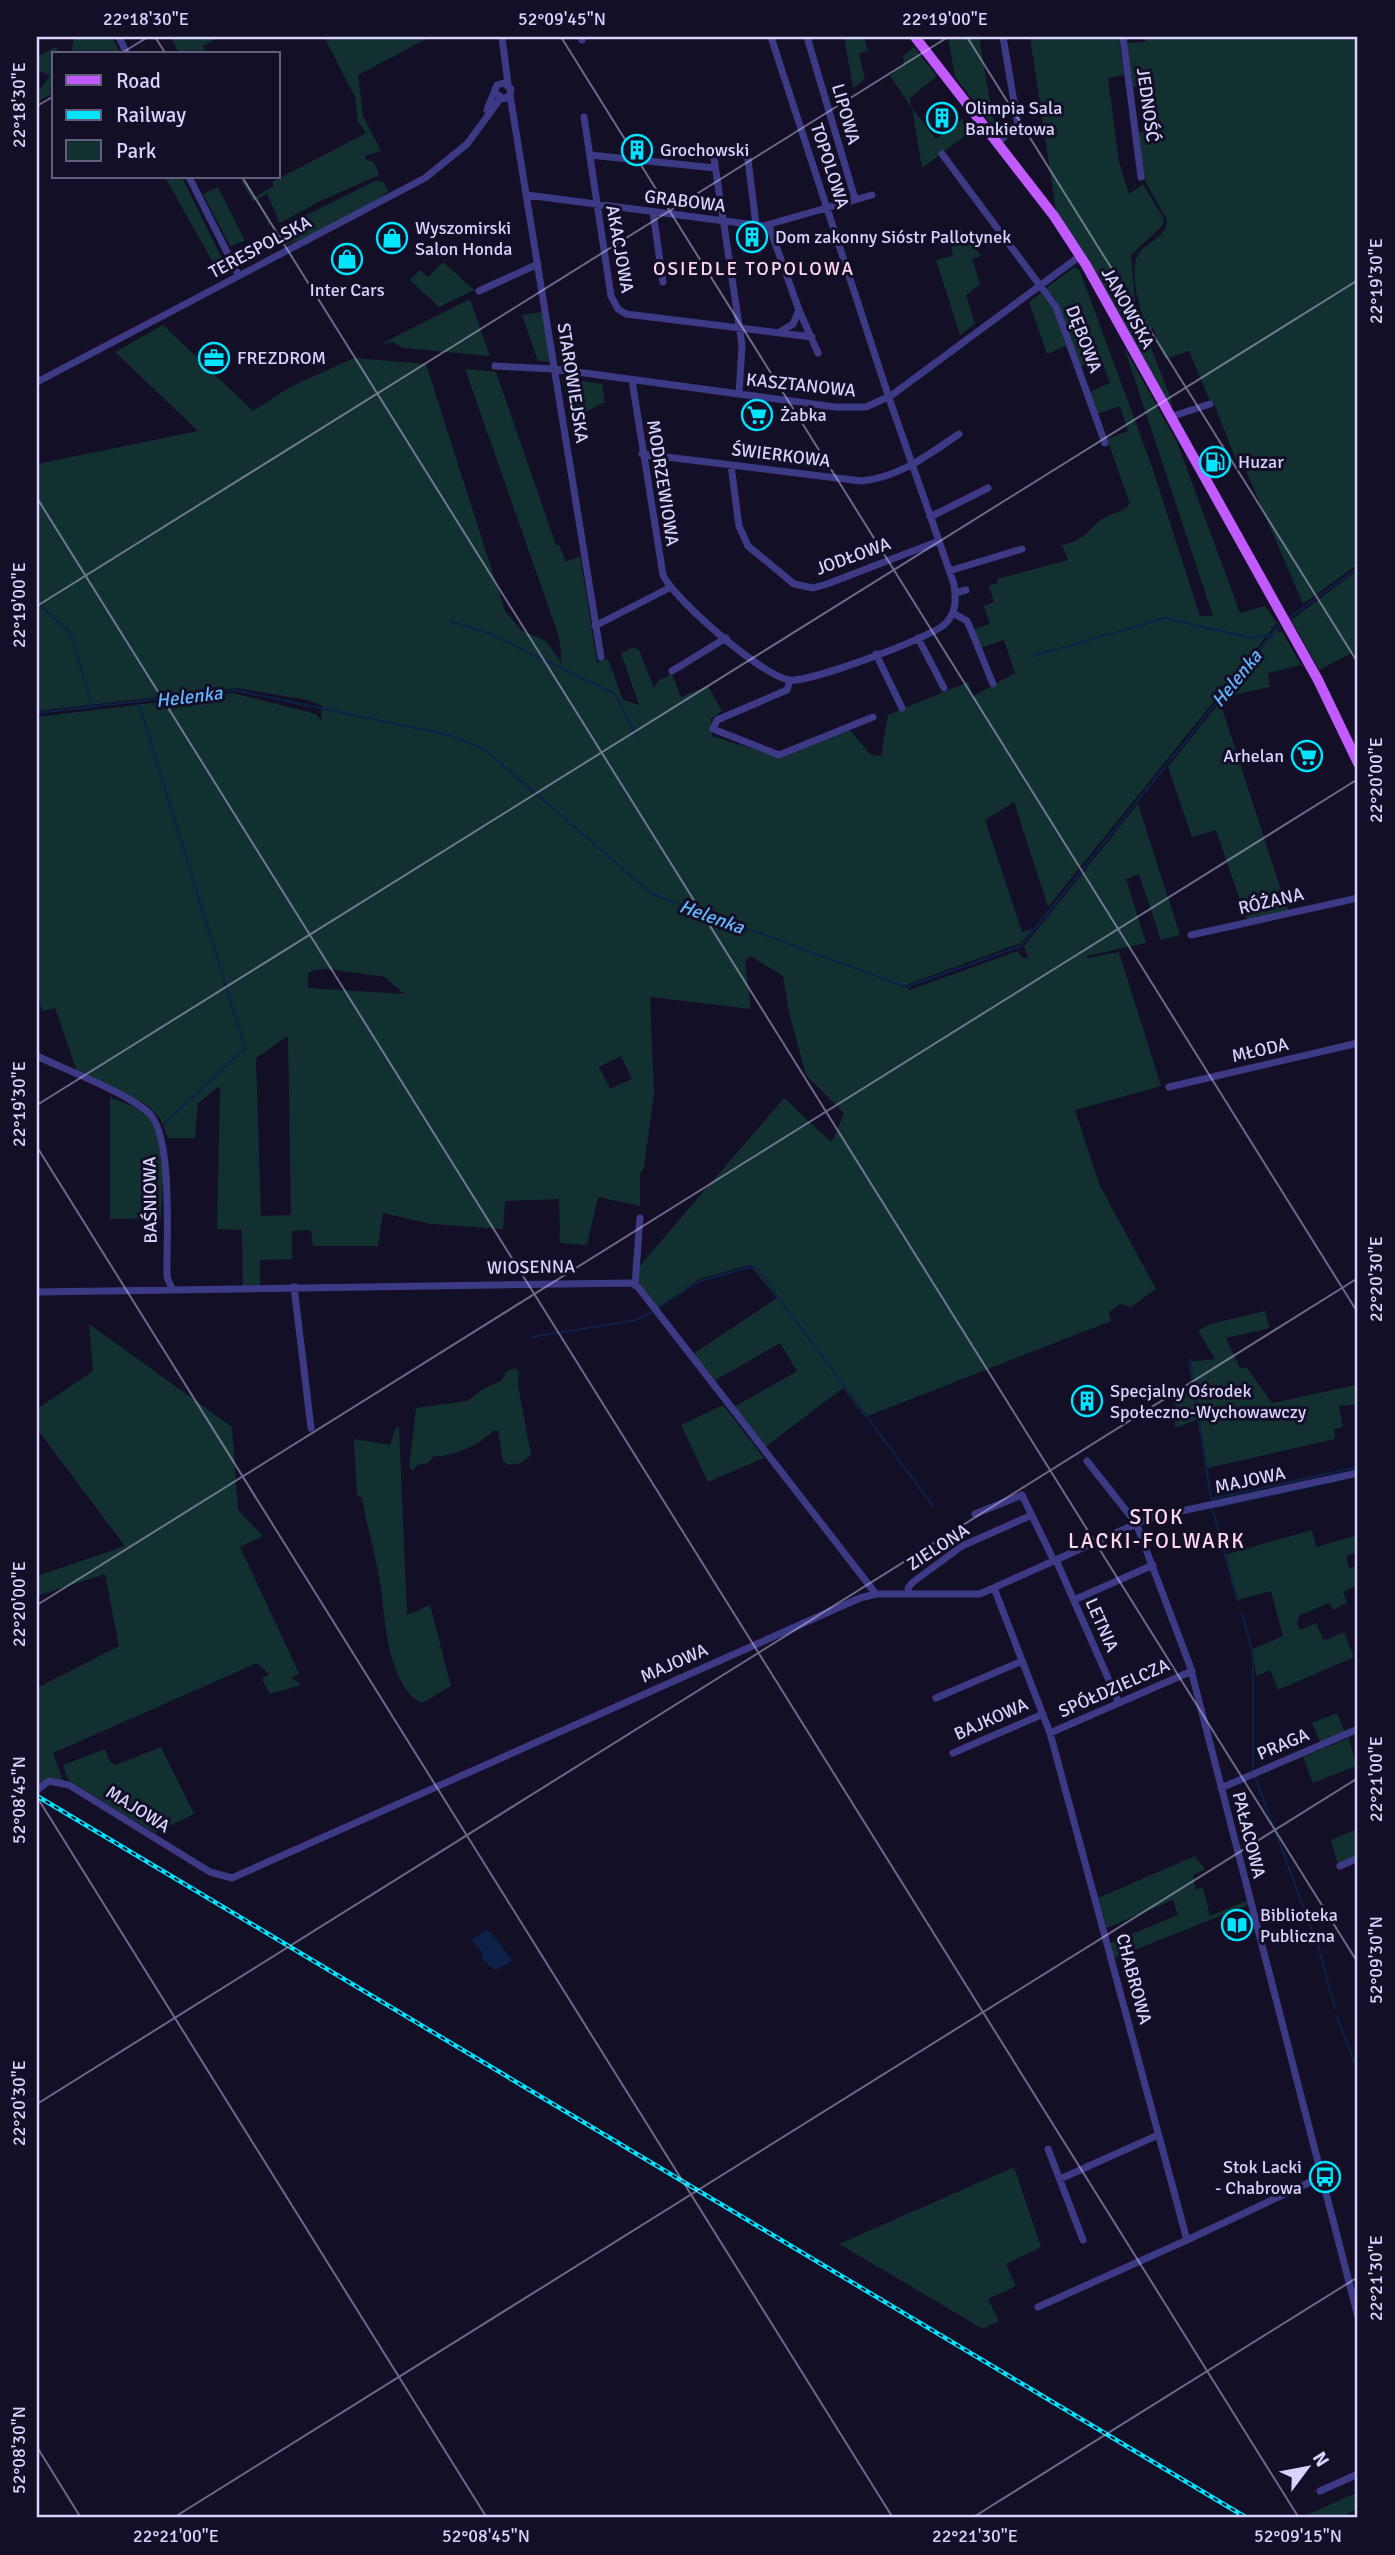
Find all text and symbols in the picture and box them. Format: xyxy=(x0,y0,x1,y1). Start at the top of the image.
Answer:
text: 22°18'30"E xyxy=(103,8,189,30)
text: 52°09'45"N xyxy=(518,8,606,30)
text: 22°19'00"E xyxy=(902,8,988,30)
legend xyxy=(52,52,280,178)
text: 22°18'30"E xyxy=(8,62,30,148)
street label: JEDNOŚĆ xyxy=(1132,66,1164,144)
text: Road xyxy=(116,68,161,94)
street label: LIPOWA xyxy=(827,81,865,147)
place label: Olimpia Sala Bankietowa xyxy=(965,97,1062,140)
building icon: Olimpia Sala Bankietowa xyxy=(925,101,959,135)
text: Railway xyxy=(116,102,186,128)
street label: TOPOLOWA xyxy=(806,120,854,212)
building icon: Grochowski xyxy=(620,133,654,167)
text: Park xyxy=(116,138,157,164)
place label: Grochowski xyxy=(660,139,749,161)
street label: GRABOWA xyxy=(643,185,727,217)
street label: AKACJOWA xyxy=(601,203,639,295)
street label: TERESPOLSKA xyxy=(205,211,315,283)
place label: Wyszomirski Salon Honda xyxy=(415,217,512,260)
building icon: Dom zakonny Sióstr Pallotynek xyxy=(735,220,769,254)
shop icon: Wyszomirski Salon Honda xyxy=(375,221,409,255)
place label: Dom zakonny Sióstr Pallotynek xyxy=(775,226,1011,248)
text: 22°19'30"E xyxy=(1365,238,1387,324)
shop icon: Inter Cars xyxy=(330,242,364,276)
district label: OSIEDLE TOPOLOWA xyxy=(653,257,855,281)
street label: JANOWSKA xyxy=(1097,264,1159,352)
place label: Inter Cars xyxy=(309,279,385,301)
street label: DĘBOWA xyxy=(1061,302,1107,376)
street label: STAROWIEJSKA xyxy=(553,321,593,445)
office icon: FREZDROM xyxy=(197,341,231,375)
place label: FREZDROM xyxy=(237,347,326,369)
street label: KASZTANOWA xyxy=(745,368,857,402)
supermarket icon: Żabka xyxy=(740,398,774,432)
place label: Żabka xyxy=(780,404,827,426)
street label: MODRZEWIOWA xyxy=(642,418,684,548)
street label: ŚWIERKOWA xyxy=(730,438,832,472)
fuel station icon: Huzar xyxy=(1198,445,1232,479)
place label: Huzar xyxy=(1238,451,1284,473)
street label: JODŁOWA xyxy=(813,532,893,580)
text: 22°19'00"E xyxy=(8,562,30,648)
water label: Helenka xyxy=(1206,644,1268,712)
water label: Helenka xyxy=(155,681,225,713)
text: 22°20'00"E xyxy=(1365,737,1387,823)
supermarket icon: Arhelan xyxy=(1290,739,1324,773)
place label: Arhelan xyxy=(1223,745,1284,767)
street label: RÓŻANA xyxy=(1236,883,1306,919)
water label: Helenka xyxy=(676,894,748,940)
street label: MŁODA xyxy=(1229,1033,1291,1067)
text: 22°19'30"E xyxy=(8,1061,30,1147)
street label: BAŚNIOWA xyxy=(138,1156,162,1244)
text: 22°20'30"E xyxy=(1365,1236,1387,1322)
street label: WIOSENNA xyxy=(487,1255,575,1279)
place label: Specjalny Ośrodek Społeczno-Wychowawczy xyxy=(1110,1380,1307,1423)
building icon: Specjalny Ośrodek Społeczno-Wychowawczy xyxy=(1070,1384,1104,1418)
street label: MAJOWA xyxy=(1213,1462,1287,1498)
district label: STOK LACKI-FOLWARK xyxy=(1068,1504,1246,1554)
street label: ZIELONA xyxy=(903,1519,973,1575)
text: 22°20'00"E xyxy=(8,1561,30,1647)
street label: LETNIA xyxy=(1080,1595,1124,1655)
street label: MAJOWA xyxy=(637,1638,711,1688)
street label: SPÓŁDZIELCZA xyxy=(1055,1654,1173,1722)
street label: BAJKOWA xyxy=(951,1693,1031,1745)
street label: PRAGA xyxy=(1254,1723,1312,1765)
text: 22°21'00"E xyxy=(1365,1736,1387,1822)
text: 52°08'45"N xyxy=(8,1756,30,1844)
street label: MAJOWA xyxy=(102,1781,174,1837)
street label: PAŁACOWA xyxy=(1228,1789,1270,1881)
place label: Biblioteka Publiczna xyxy=(1260,1904,1338,1947)
library icon: Biblioteka Publiczna xyxy=(1220,1908,1254,1942)
text: 52°09'30"N xyxy=(1365,1916,1387,2004)
street label: CHABROWA xyxy=(1111,1931,1157,2027)
text: 22°20'30"E xyxy=(8,2060,30,2146)
place label: Stok Lacki - Chabrowa xyxy=(1215,2156,1302,2199)
bus stop icon: Stok Lacki - Chabrowa xyxy=(1308,2160,1342,2194)
text: 22°21'30"E xyxy=(1365,2235,1387,2321)
text: 52°08'30"N xyxy=(8,2406,30,2494)
north arrow xyxy=(1272,2432,1342,2502)
text: N xyxy=(1307,2448,1334,2471)
text: 22°21'00"E xyxy=(133,2525,219,2547)
text: 52°08'45"N xyxy=(442,2525,530,2547)
text: 22°21'30"E xyxy=(932,2525,1018,2547)
text: 52°09'15"N xyxy=(1254,2525,1342,2547)

